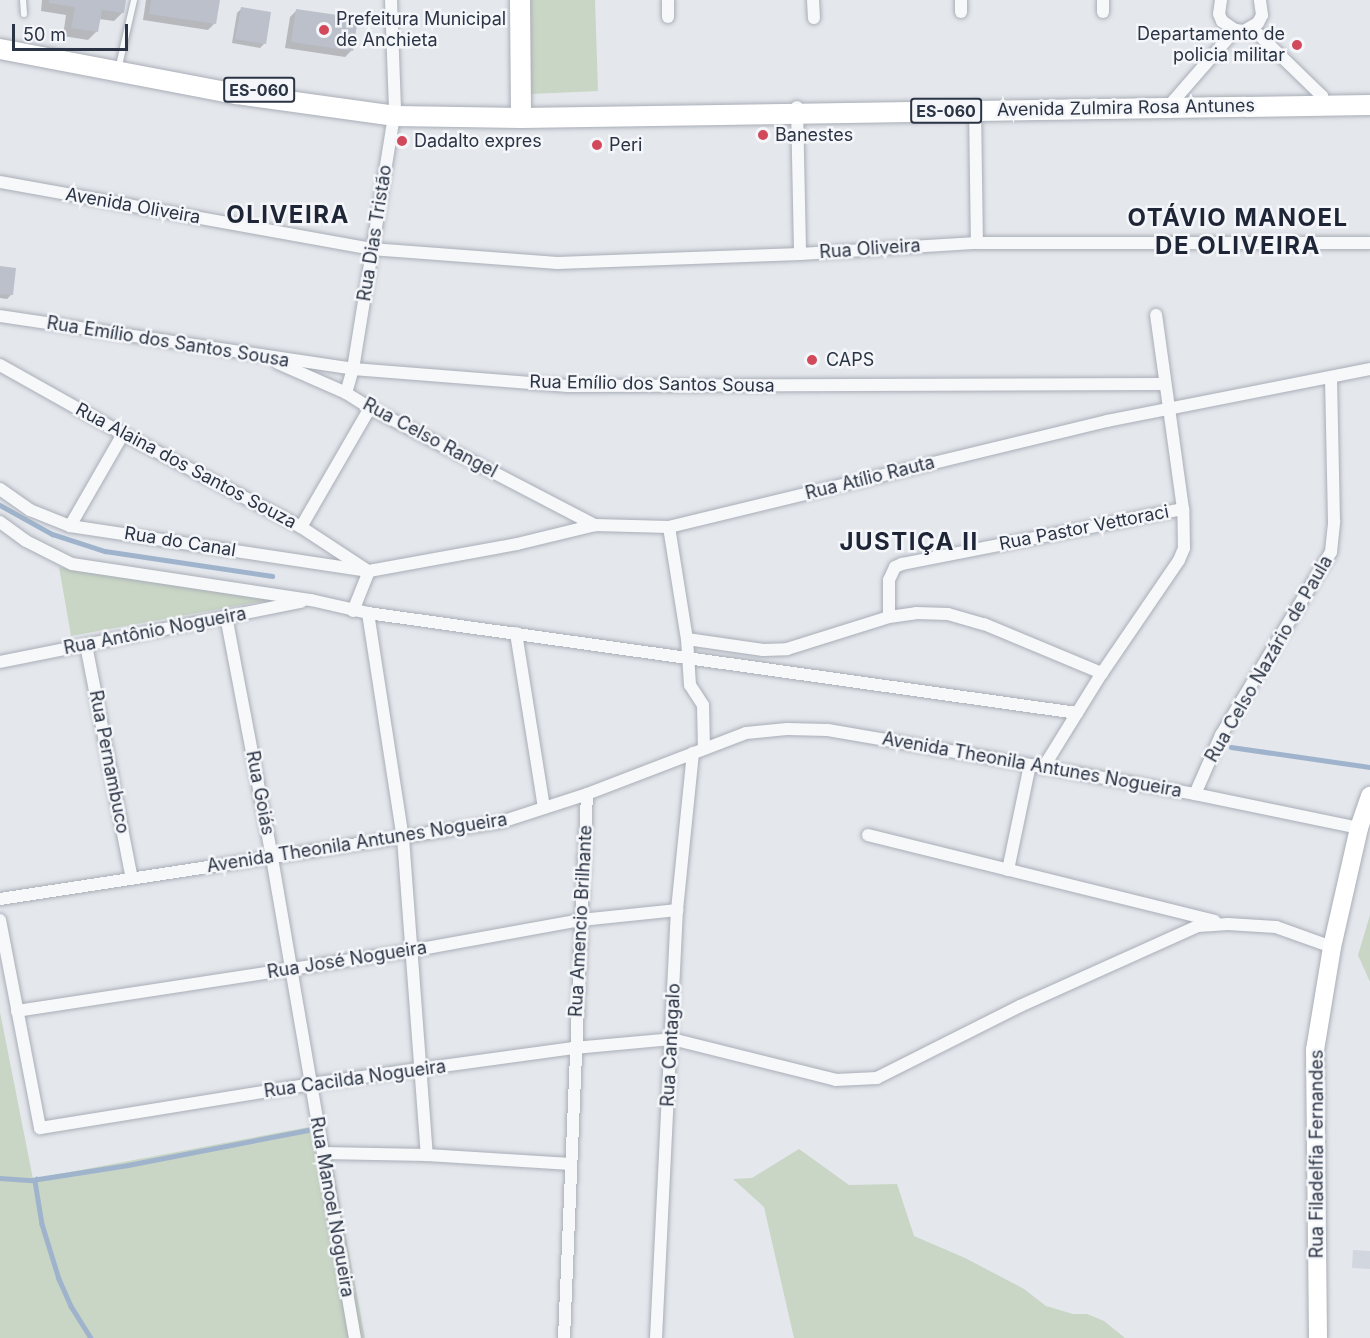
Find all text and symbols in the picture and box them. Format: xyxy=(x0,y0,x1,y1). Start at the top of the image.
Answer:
place label: Prefeitura Municipal de Anchieta xyxy=(336,9,506,52)
scale bar xyxy=(15,12,130,50)
marker: Prefeitura Municipal de Anchieta xyxy=(317,23,331,37)
text: 50 m xyxy=(23,24,66,45)
place label: Departamento de policia militar xyxy=(1137,24,1285,66)
marker: Departamento de policia militar xyxy=(1290,38,1304,52)
road number: ES-060 xyxy=(223,77,295,103)
street label: Avenida Zulmira Rosa Antunes xyxy=(997,95,1255,121)
road number: ES-060 xyxy=(910,98,982,124)
place label: Banestes xyxy=(775,124,853,146)
marker: Banestes xyxy=(756,128,770,142)
place label: Dadalto expres xyxy=(414,130,542,152)
marker: Dadalto expres xyxy=(395,134,409,148)
place label: Peri xyxy=(609,134,642,156)
marker: Peri xyxy=(590,138,604,152)
street label: Rua Dias Tristão xyxy=(354,163,396,303)
street label: Avenida Oliveira xyxy=(64,184,202,228)
district label: OLIVEIRA xyxy=(226,201,350,229)
district label: OTÁVIO MANOEL DE OLIVEIRA xyxy=(1127,204,1349,260)
street label: Rua Oliveira xyxy=(819,235,921,263)
street label: Rua Emílio dos Santos Sousa xyxy=(45,312,291,372)
place label: CAPS xyxy=(826,349,874,371)
marker: CAPS xyxy=(803,351,821,369)
street label: Rua Emílio dos Santos Sousa xyxy=(529,371,775,397)
street label: Rua Celso Rangel xyxy=(359,394,501,482)
street label: Rua Alaina dos Santos Souza xyxy=(72,398,300,534)
street label: Rua Atílio Rauta xyxy=(803,451,937,505)
street label: Rua Pastor Vettoraci xyxy=(997,501,1171,555)
street label: Rua do Canal xyxy=(123,523,237,561)
district label: JUSTIÇA II xyxy=(839,528,979,556)
street label: Rua Celso Nazário de Paula xyxy=(1201,552,1337,766)
street label: Rua Antônio Nogueira xyxy=(62,603,248,659)
street label: Rua Pernambuco xyxy=(85,688,133,836)
street label: Avenida Theonila Antunes Nogueira xyxy=(881,728,1183,802)
street label: Rua Goiás xyxy=(241,749,279,837)
street label: Avenida Theonila Antunes Nogueira xyxy=(205,809,509,877)
street label: Rua Amencio Brilhante xyxy=(565,824,597,1018)
street label: Rua José Nogueira xyxy=(266,937,428,983)
street label: Rua Cantagalo xyxy=(657,983,685,1107)
street label: Rua Filadelfia Fernandes xyxy=(1306,1050,1328,1258)
street label: Rua Cacilda Nogueira xyxy=(263,1056,447,1102)
street label: Rua Manoel Nogueira xyxy=(305,1115,359,1299)

